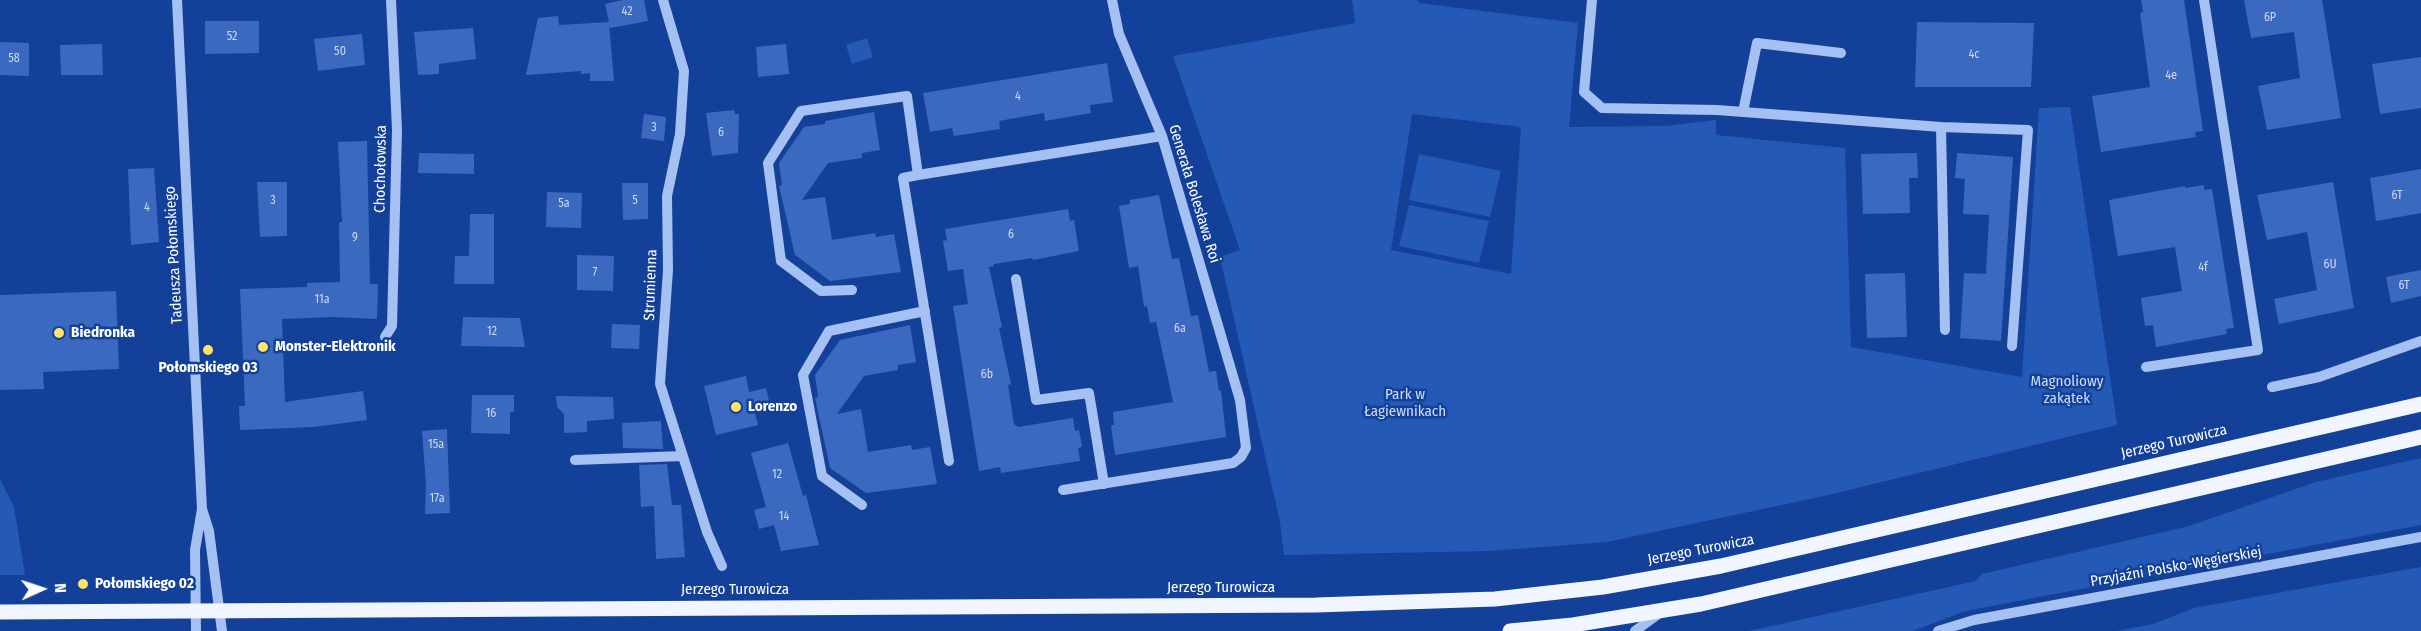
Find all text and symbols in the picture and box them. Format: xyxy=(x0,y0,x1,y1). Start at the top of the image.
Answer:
house number: 42 xyxy=(622,5,632,19)
house number: 6P xyxy=(2264,11,2276,25)
house number: 52 xyxy=(227,30,237,44)
house number: 50 xyxy=(334,45,346,59)
house number: 4c xyxy=(1969,48,1979,62)
house number: 58 xyxy=(8,52,20,66)
house number: 4e xyxy=(2165,69,2177,83)
house number: 4 xyxy=(1015,90,1021,104)
house number: 3 xyxy=(651,121,657,135)
street label: Generała Bolesława Roi xyxy=(1164,123,1224,265)
street label: Chochołowska xyxy=(371,125,391,213)
house number: 6 xyxy=(718,126,724,140)
street label: Tadeusza Połomskiego xyxy=(161,186,187,324)
house number: 6T xyxy=(2392,189,2402,203)
house number: 3 xyxy=(270,194,276,208)
house number: 5 xyxy=(632,194,638,208)
house number: 5a xyxy=(558,197,570,211)
house number: 4 xyxy=(144,201,150,215)
house number: 6 xyxy=(1008,228,1014,242)
house number: 9 xyxy=(352,231,358,245)
street label: Strumienna xyxy=(641,249,661,321)
house number: 6U xyxy=(2323,258,2337,272)
house number: 4f xyxy=(2198,261,2208,275)
house number: 7 xyxy=(593,266,597,280)
house number: 6T xyxy=(2399,279,2409,293)
house number: 11a xyxy=(314,293,330,307)
house number: 6a xyxy=(1174,322,1186,336)
place label: Biedronka xyxy=(71,324,135,342)
house number: 12 xyxy=(487,325,497,339)
marker: Biedronka xyxy=(52,326,66,340)
place label: Monster-Elektronik xyxy=(275,338,396,356)
marker: Monster-Elektronik xyxy=(256,340,270,354)
marker: Połomskiego 03 xyxy=(201,343,215,357)
place label: Połomskiego 03 xyxy=(159,359,257,377)
house number: 6b xyxy=(981,368,993,382)
park label: Magnoliowy zakątek xyxy=(2031,373,2103,408)
park label: Park w Łagiewnikach xyxy=(1364,386,1446,421)
place label: Lorenzo xyxy=(748,398,797,416)
marker: Lorenzo xyxy=(729,400,743,414)
house number: 16 xyxy=(486,407,496,421)
street label: Jerzego Turowicza xyxy=(2119,421,2229,463)
house number: 15a xyxy=(428,438,444,452)
house number: 12 xyxy=(772,468,782,482)
house number: 17a xyxy=(429,492,445,506)
house number: 14 xyxy=(779,510,789,524)
street label: Jerzego Turowicza xyxy=(1646,531,1756,569)
street label: Przyjaźni Polsko-Węgierskiej xyxy=(2089,543,2263,591)
north arrow xyxy=(12,559,72,619)
place label: Połomskiego 02 xyxy=(95,575,194,593)
marker: Połomskiego 02 xyxy=(76,577,90,591)
street label: Jerzego Turowicza xyxy=(1167,579,1275,597)
street label: Jerzego Turowicza xyxy=(681,581,789,599)
text: N xyxy=(51,583,70,593)

